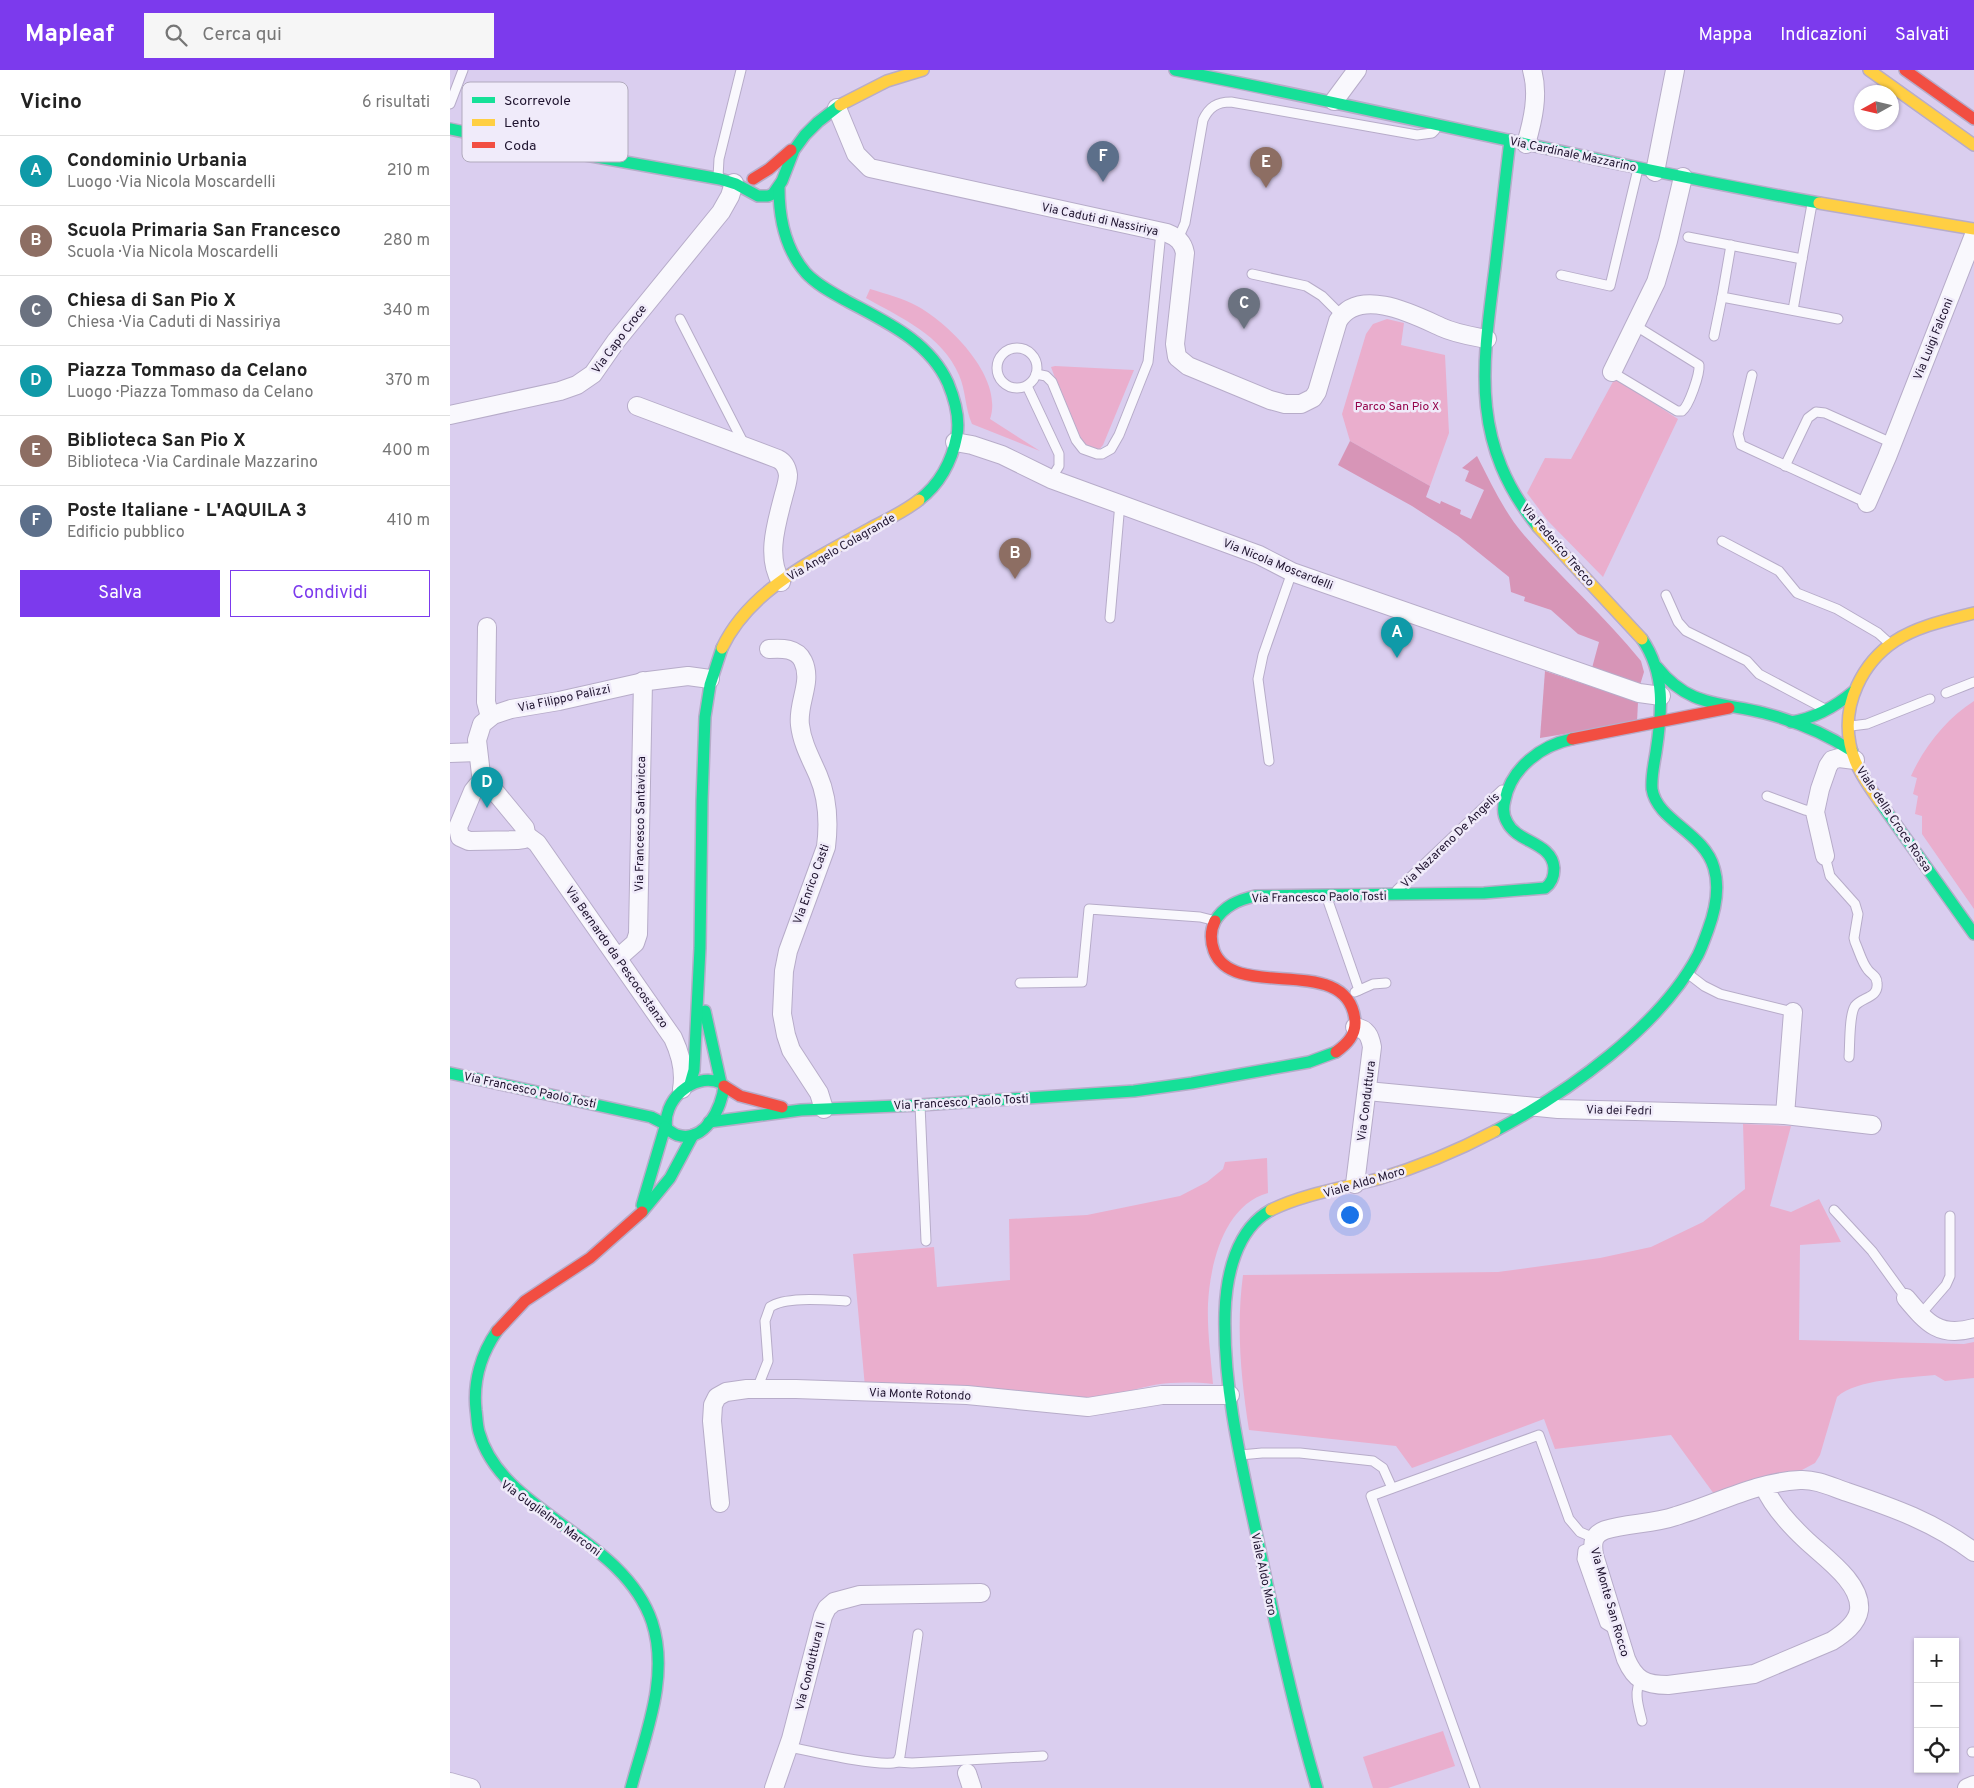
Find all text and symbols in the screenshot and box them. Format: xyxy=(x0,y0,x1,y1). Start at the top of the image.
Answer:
search box xyxy=(144,13,494,58)
text: Mapleaf xyxy=(25,20,114,50)
icon: search xyxy=(162,21,190,49)
text: Cerca qui xyxy=(202,23,282,47)
text: Mappa xyxy=(1699,24,1752,47)
text: Indicazioni xyxy=(1780,24,1867,47)
text: Salvati xyxy=(1895,24,1949,47)
legend xyxy=(462,82,628,162)
north arrow xyxy=(1854,85,1899,130)
text: Vicino xyxy=(20,89,82,116)
text: 6 risultati xyxy=(362,93,430,113)
text: Scorrevole xyxy=(504,93,571,110)
text: Lento xyxy=(504,115,540,132)
street label: Via Cardinale Mazzarino xyxy=(1508,134,1638,176)
text: Coda xyxy=(504,138,536,155)
pin: F xyxy=(1087,141,1119,182)
pin: E xyxy=(1250,147,1282,188)
text: Condominio Urbania xyxy=(67,149,247,173)
text: A xyxy=(30,161,42,181)
text: 210 m xyxy=(387,161,430,181)
text: Luogo · Via Nicola Moscardelli xyxy=(67,173,276,193)
street label: Via Caduti di Nassiriya xyxy=(1040,200,1160,240)
text: Scuola Primaria San Francesco xyxy=(67,219,341,243)
text: B xyxy=(30,231,42,251)
text: 280 m xyxy=(383,231,430,251)
text: Scuola · Via Nicola Moscardelli xyxy=(67,243,278,263)
pin: C xyxy=(1228,288,1260,329)
text: Chiesa di San Pio X xyxy=(67,289,236,313)
street label: Via Luigi Falconi xyxy=(1910,296,1958,383)
text: C xyxy=(31,301,41,321)
text: 340 m xyxy=(383,301,430,321)
street label: Via Capo Croce xyxy=(589,302,651,377)
text: Chiesa · Via Caduti di Nassiriya xyxy=(67,313,281,333)
text: Piazza Tommaso da Celano xyxy=(67,359,307,383)
text: D xyxy=(30,371,42,391)
text: 370 m xyxy=(385,371,430,391)
text: Luogo · Piazza Tommaso da Celano xyxy=(67,383,313,403)
park label: Parco San Pio X xyxy=(1355,399,1439,415)
text: Biblioteca San Pio X xyxy=(67,429,246,453)
text: E xyxy=(31,441,41,461)
text: 400 m xyxy=(382,441,430,461)
text: Biblioteca · Via Cardinale Mazzarino xyxy=(67,453,318,473)
text: Poste Italiane - L'AQUILA 3 xyxy=(67,499,307,523)
street label: Via Federico Trecco xyxy=(1517,501,1598,591)
street label: Via Angelo Colagrande xyxy=(784,510,899,585)
text: F xyxy=(31,511,41,531)
text: 410 m xyxy=(387,511,430,531)
text: Edificio pubblico xyxy=(67,523,185,543)
street label: Via Nicola Moscardelli xyxy=(1220,535,1335,594)
pin: B xyxy=(999,538,1031,579)
button: Salva xyxy=(20,570,220,617)
button: Condividi xyxy=(230,570,430,617)
pin: A xyxy=(1381,617,1413,658)
street label: Via Filippo Palizzi xyxy=(516,681,612,717)
street label: Via Francesco Santavicca xyxy=(632,756,650,892)
street label: Viale della Croce Rossa xyxy=(1852,764,1935,876)
pin: D xyxy=(471,767,503,808)
street label: Via Nazareno De Angelis xyxy=(1398,789,1503,892)
street label: Via Enrico Casti xyxy=(790,842,834,927)
street label: Via Bernardo da Pescocostanzo xyxy=(561,883,672,1032)
street label: Via Francesco Paolo Tosti xyxy=(1251,889,1387,907)
street label: Via Conduttura xyxy=(1354,1060,1380,1142)
street label: Via Francesco Paolo Tosti xyxy=(462,1069,598,1113)
street label: Via Francesco Paolo Tosti xyxy=(893,1091,1029,1115)
street label: Via dei Fedri xyxy=(1586,1102,1652,1120)
street label: Viale Aldo Moro xyxy=(1322,1164,1407,1202)
your location xyxy=(1337,1202,1363,1228)
street label: Via Monte Rotondo xyxy=(869,1385,972,1405)
street label: Via Guglielmo Marconi xyxy=(497,1477,604,1561)
street label: Viale Aldo Moro xyxy=(1246,1531,1280,1617)
street label: Via Monte San Rocco xyxy=(1586,1546,1632,1659)
street label: Via Conduttura II xyxy=(792,1620,830,1712)
map controls xyxy=(1914,1638,1959,1773)
button: + xyxy=(1914,1638,1959,1683)
button: − xyxy=(1914,1683,1959,1728)
button: locate xyxy=(1914,1728,1959,1773)

